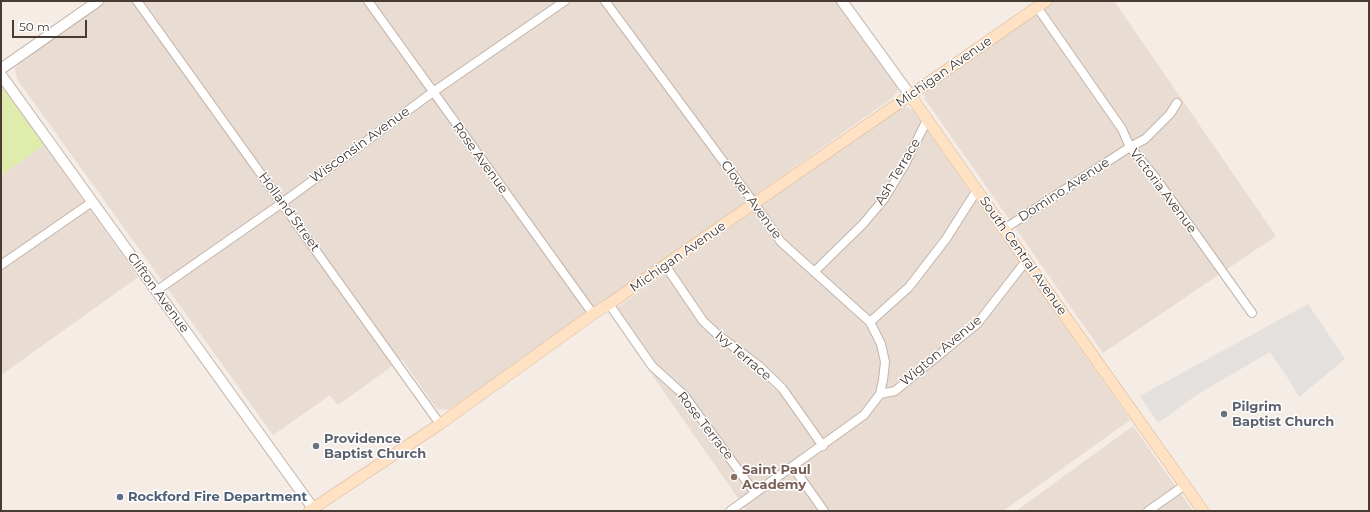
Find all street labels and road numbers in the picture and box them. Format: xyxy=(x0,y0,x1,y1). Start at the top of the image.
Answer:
street label: Michigan Avenue xyxy=(893,33,995,111)
street label: Wisconsin Avenue xyxy=(307,104,413,186)
street label: Rose Avenue xyxy=(449,119,511,197)
street label: Ash Terrace xyxy=(872,136,924,208)
street label: Victoria Avenue xyxy=(1126,146,1200,236)
street label: Domino Avenue xyxy=(1015,155,1113,225)
street label: Clover Avenue xyxy=(717,158,785,242)
street label: Holland Street xyxy=(255,170,323,254)
street label: South Central Avenue xyxy=(976,194,1070,318)
street label: Michigan Avenue xyxy=(627,218,729,296)
street label: Clifton Avenue xyxy=(124,250,192,336)
street label: Wigton Avenue xyxy=(897,313,985,389)
street label: Ivy Terrace xyxy=(712,328,774,384)
street label: Rose Terrace xyxy=(674,389,736,463)

